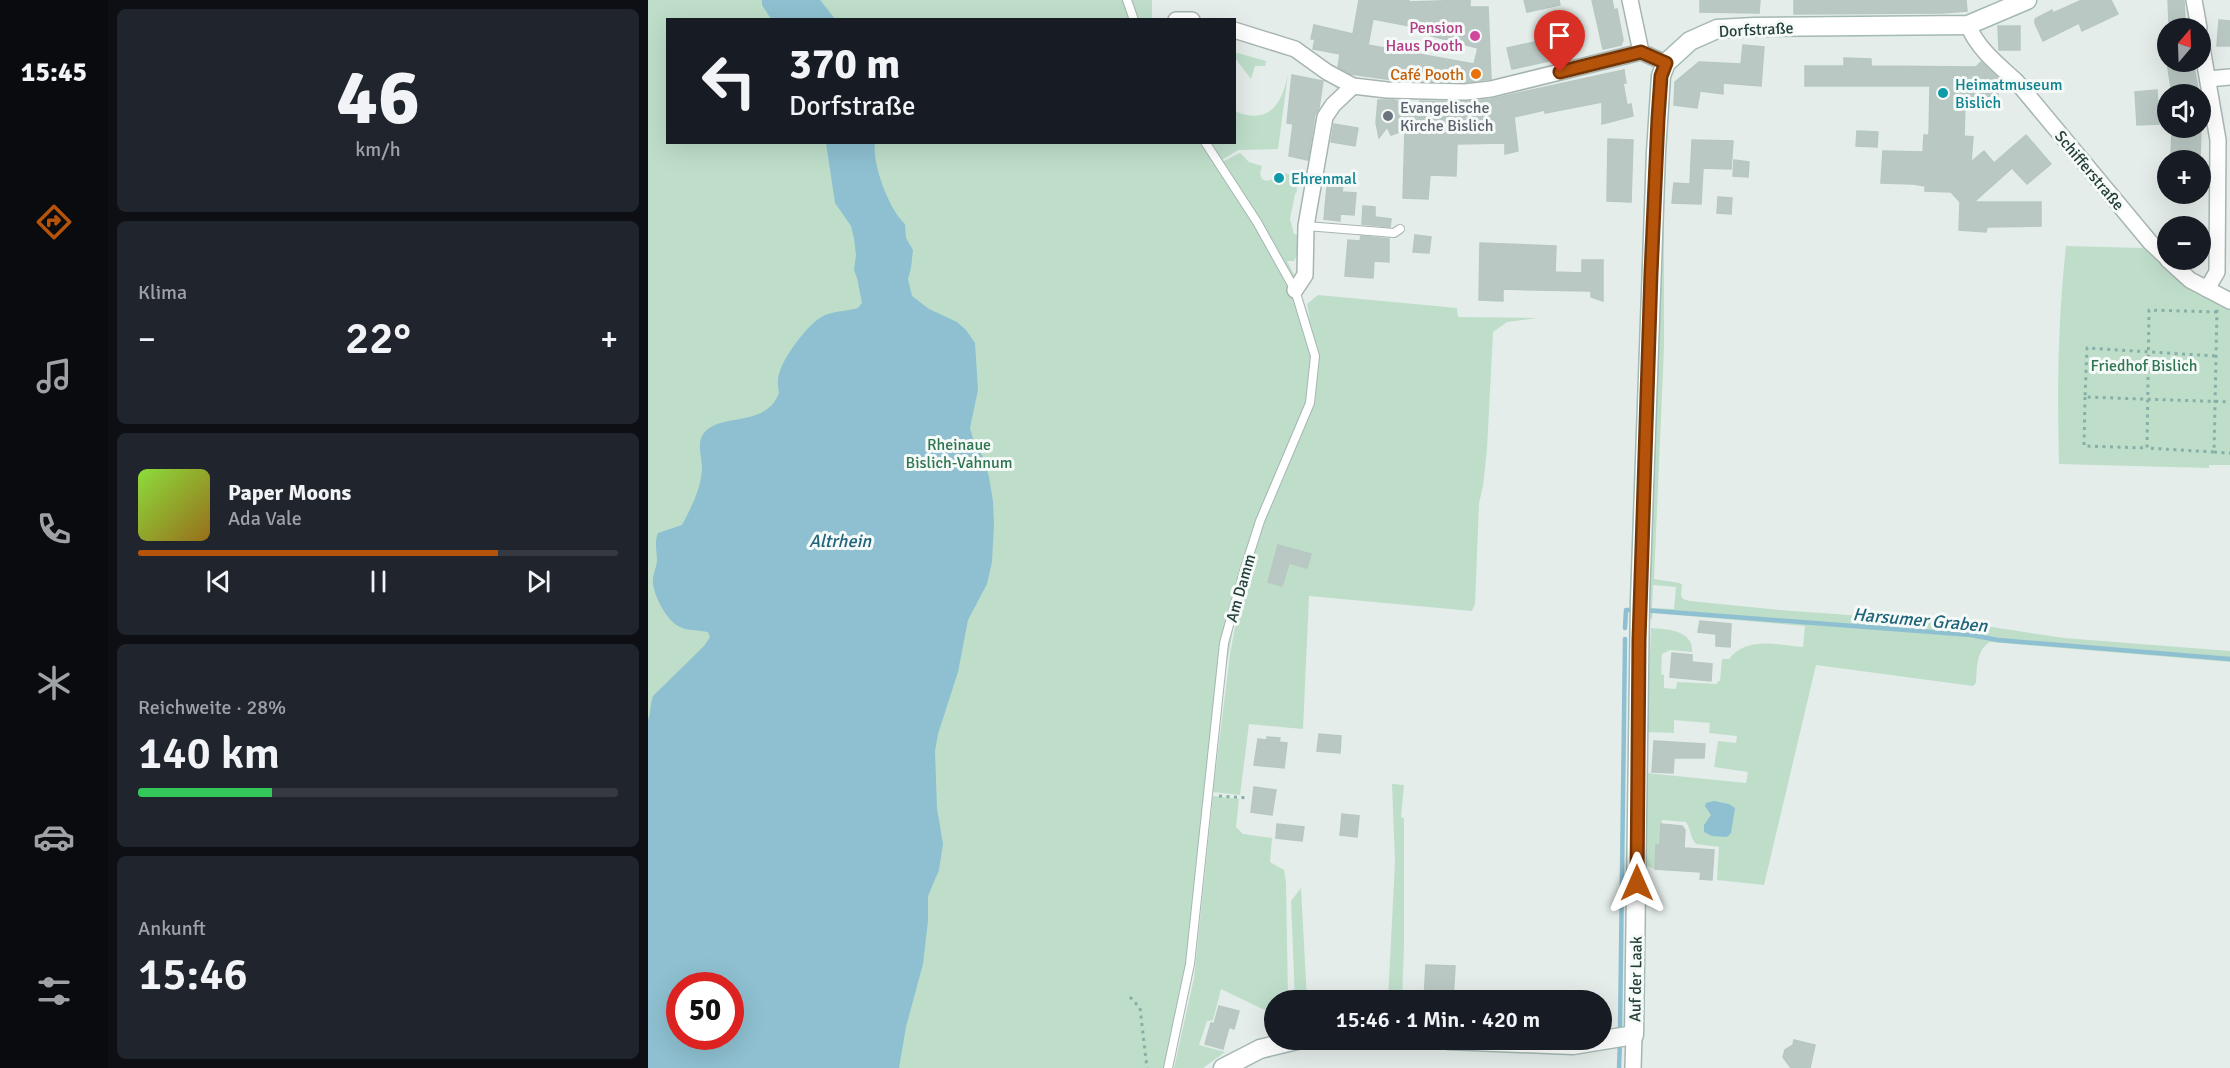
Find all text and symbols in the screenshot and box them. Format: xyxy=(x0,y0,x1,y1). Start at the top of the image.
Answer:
pin xyxy=(1534,10,1585,72)
place label: Pension Haus Pooth xyxy=(1385,18,1463,56)
street label: Dorfstraße xyxy=(1718,18,1794,42)
north arrow xyxy=(2157,18,2211,72)
map controls xyxy=(2157,18,2211,270)
icon: arrive xyxy=(1543,19,1576,52)
marker: Pension Haus Pooth xyxy=(1468,29,1482,43)
text: 370 m xyxy=(789,39,900,90)
icon: left xyxy=(690,42,768,120)
text: 46 xyxy=(336,50,420,146)
text: 15:45 xyxy=(21,56,87,89)
place label: Café Pooth xyxy=(1390,65,1464,85)
marker: Café Pooth xyxy=(1469,67,1483,81)
place label: Heimatmuseum Bislich xyxy=(1955,75,2062,113)
button: sound xyxy=(2157,84,2211,138)
marker: Heimatmuseum Bislich xyxy=(1936,86,1950,100)
text: Dorfstraße xyxy=(789,90,915,123)
place label: Evangelische Kirche Bislich xyxy=(1400,98,1493,136)
marker: Evangelische Kirche Bislich xyxy=(1381,109,1395,123)
street label: Schifferstraße xyxy=(2050,127,2128,215)
text: km/h xyxy=(355,137,401,162)
button: + xyxy=(2157,150,2211,204)
place label: Ehrenmal xyxy=(1291,169,1357,189)
marker: Ehrenmal xyxy=(1272,171,1286,185)
icon: directions xyxy=(33,201,75,243)
button: − xyxy=(2157,216,2211,270)
text: Klima xyxy=(138,280,187,305)
text: 22° xyxy=(345,311,411,366)
text: − xyxy=(138,319,156,360)
text: + xyxy=(600,319,618,360)
icon: music xyxy=(33,355,75,397)
park label: Friedhof Bislich xyxy=(2090,356,2198,376)
park label: Rheinaue Bislich-Vahnum xyxy=(906,435,1012,473)
text: Paper Moons xyxy=(228,479,351,506)
text: Ada Vale xyxy=(228,506,302,531)
icon: phone xyxy=(33,508,75,550)
water label: Altrhein xyxy=(809,530,872,552)
street label: Am Damm xyxy=(1222,552,1260,625)
icon: previous xyxy=(202,565,235,598)
icon: pause xyxy=(362,565,395,598)
icon: next xyxy=(522,565,555,598)
water label: Harsumer Graben xyxy=(1852,603,1989,637)
icon: climate xyxy=(33,662,75,704)
text: Reichweite · 28% xyxy=(138,695,286,720)
text: 140 km xyxy=(138,726,280,781)
icon: car xyxy=(33,816,75,858)
position arrow xyxy=(1605,851,1669,915)
text: Ankunft xyxy=(138,916,206,941)
street label: Auf der Laak xyxy=(1625,936,1647,1022)
text: 15:46 xyxy=(138,947,248,1002)
icon: filters xyxy=(33,970,75,1012)
speed limit sign: 50 xyxy=(666,972,744,1050)
text: 15:46 · 1 Min. · 420 m xyxy=(1336,1006,1540,1033)

